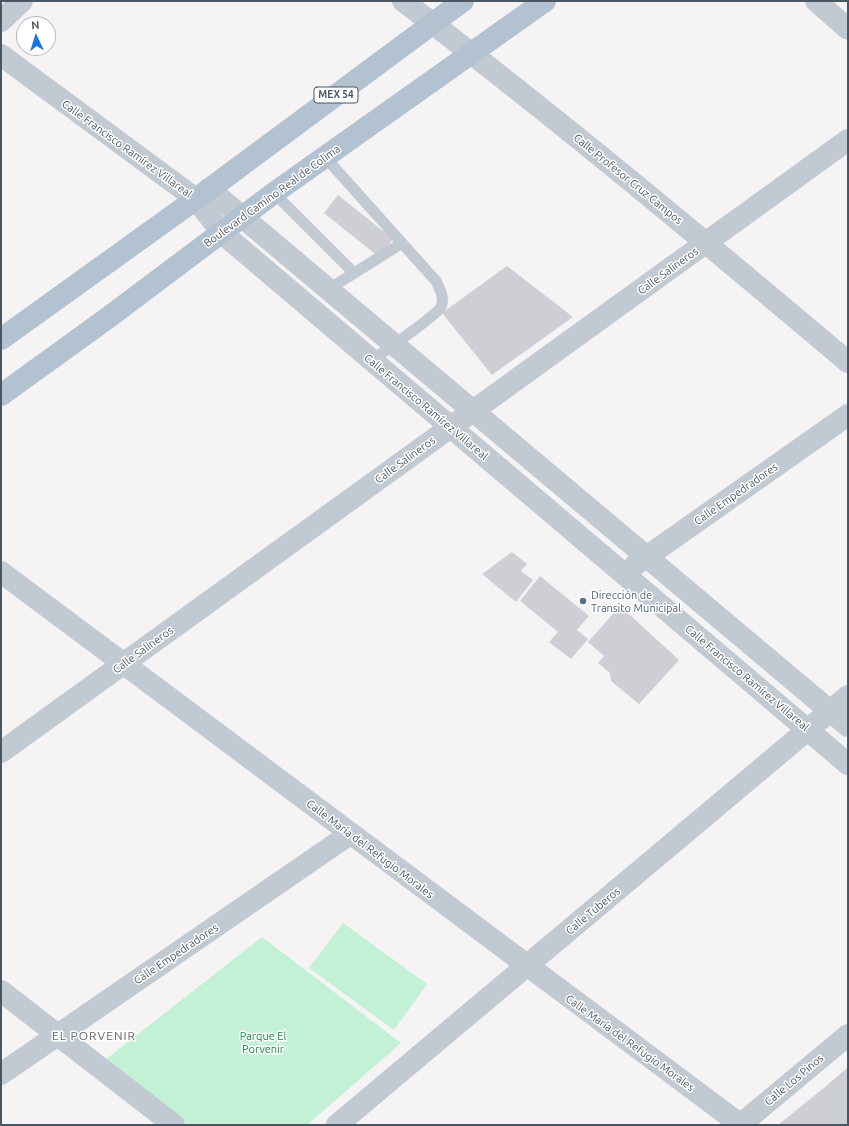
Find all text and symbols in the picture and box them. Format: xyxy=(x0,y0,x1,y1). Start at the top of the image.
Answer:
north arrow xyxy=(16,16,56,56)
text: N xyxy=(31,19,40,31)
road number: MEX 54 xyxy=(314,87,358,103)
street label: Calle Francisco Ramírez Villareal xyxy=(59,97,195,201)
street label: Calle Profesor Cruz Campos xyxy=(571,131,685,227)
street label: Boulevard Camino Real de Colima xyxy=(201,142,343,250)
street label: Calle Salineros xyxy=(635,245,701,297)
street label: Calle Francisco Ramírez Villareal xyxy=(361,351,491,463)
street label: Calle Salineros xyxy=(372,434,438,486)
street label: Calle Empedradores xyxy=(692,460,780,528)
place label: Dirección de Transito Municipal xyxy=(591,588,681,614)
marker: Dirección de Transito Municipal xyxy=(578,596,588,606)
street label: Calle Francisco Ramírez Villareal xyxy=(682,622,812,734)
street label: Calle Salineros xyxy=(110,624,176,676)
street label: Calle María del Refugio Morales xyxy=(304,797,436,901)
street label: Calle Tuberos xyxy=(563,884,623,938)
street label: Calle Empedradores xyxy=(131,921,221,987)
street label: Calle María del Refugio Morales xyxy=(563,992,697,1094)
district label: EL PORVENIR xyxy=(52,1029,136,1043)
park label: Parque El Porvenir xyxy=(240,1029,286,1055)
street label: Calle Los Pinos xyxy=(762,1052,826,1108)

